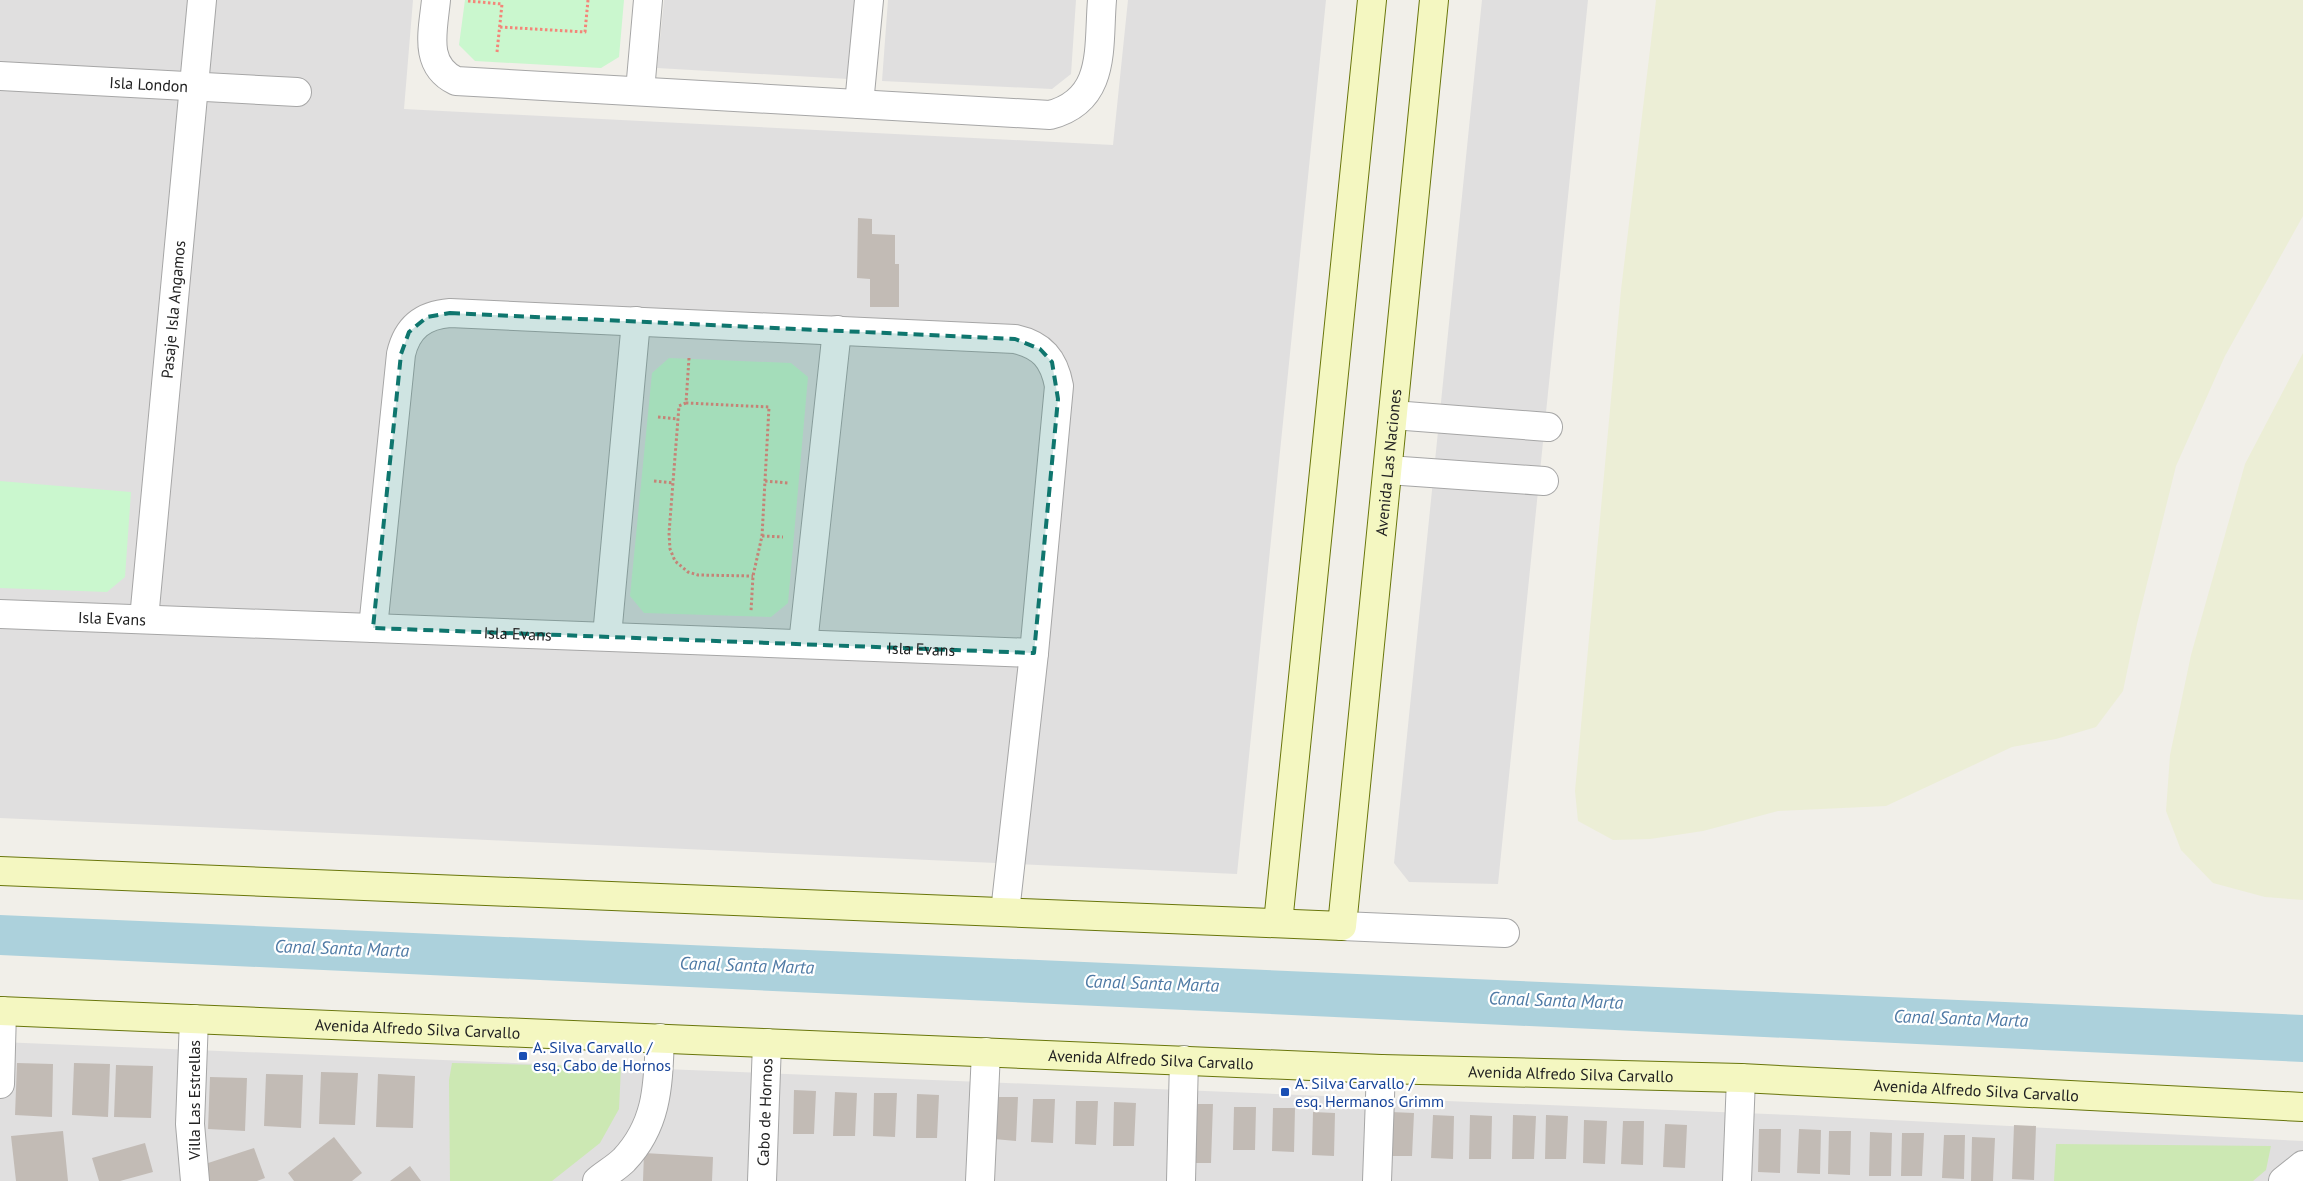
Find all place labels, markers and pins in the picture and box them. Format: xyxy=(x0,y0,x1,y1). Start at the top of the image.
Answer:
place label: A. Silva Carvallo / esq. Cabo de Hornos xyxy=(533,1037,671,1075)
marker: A. Silva Carvallo / esq. Cabo de Hornos xyxy=(517,1050,529,1062)
place label: A. Silva Carvallo / esq. Hermanos Grimm xyxy=(1295,1073,1444,1111)
marker: A. Silva Carvallo / esq. Hermanos Grimm xyxy=(1279,1086,1291,1098)

